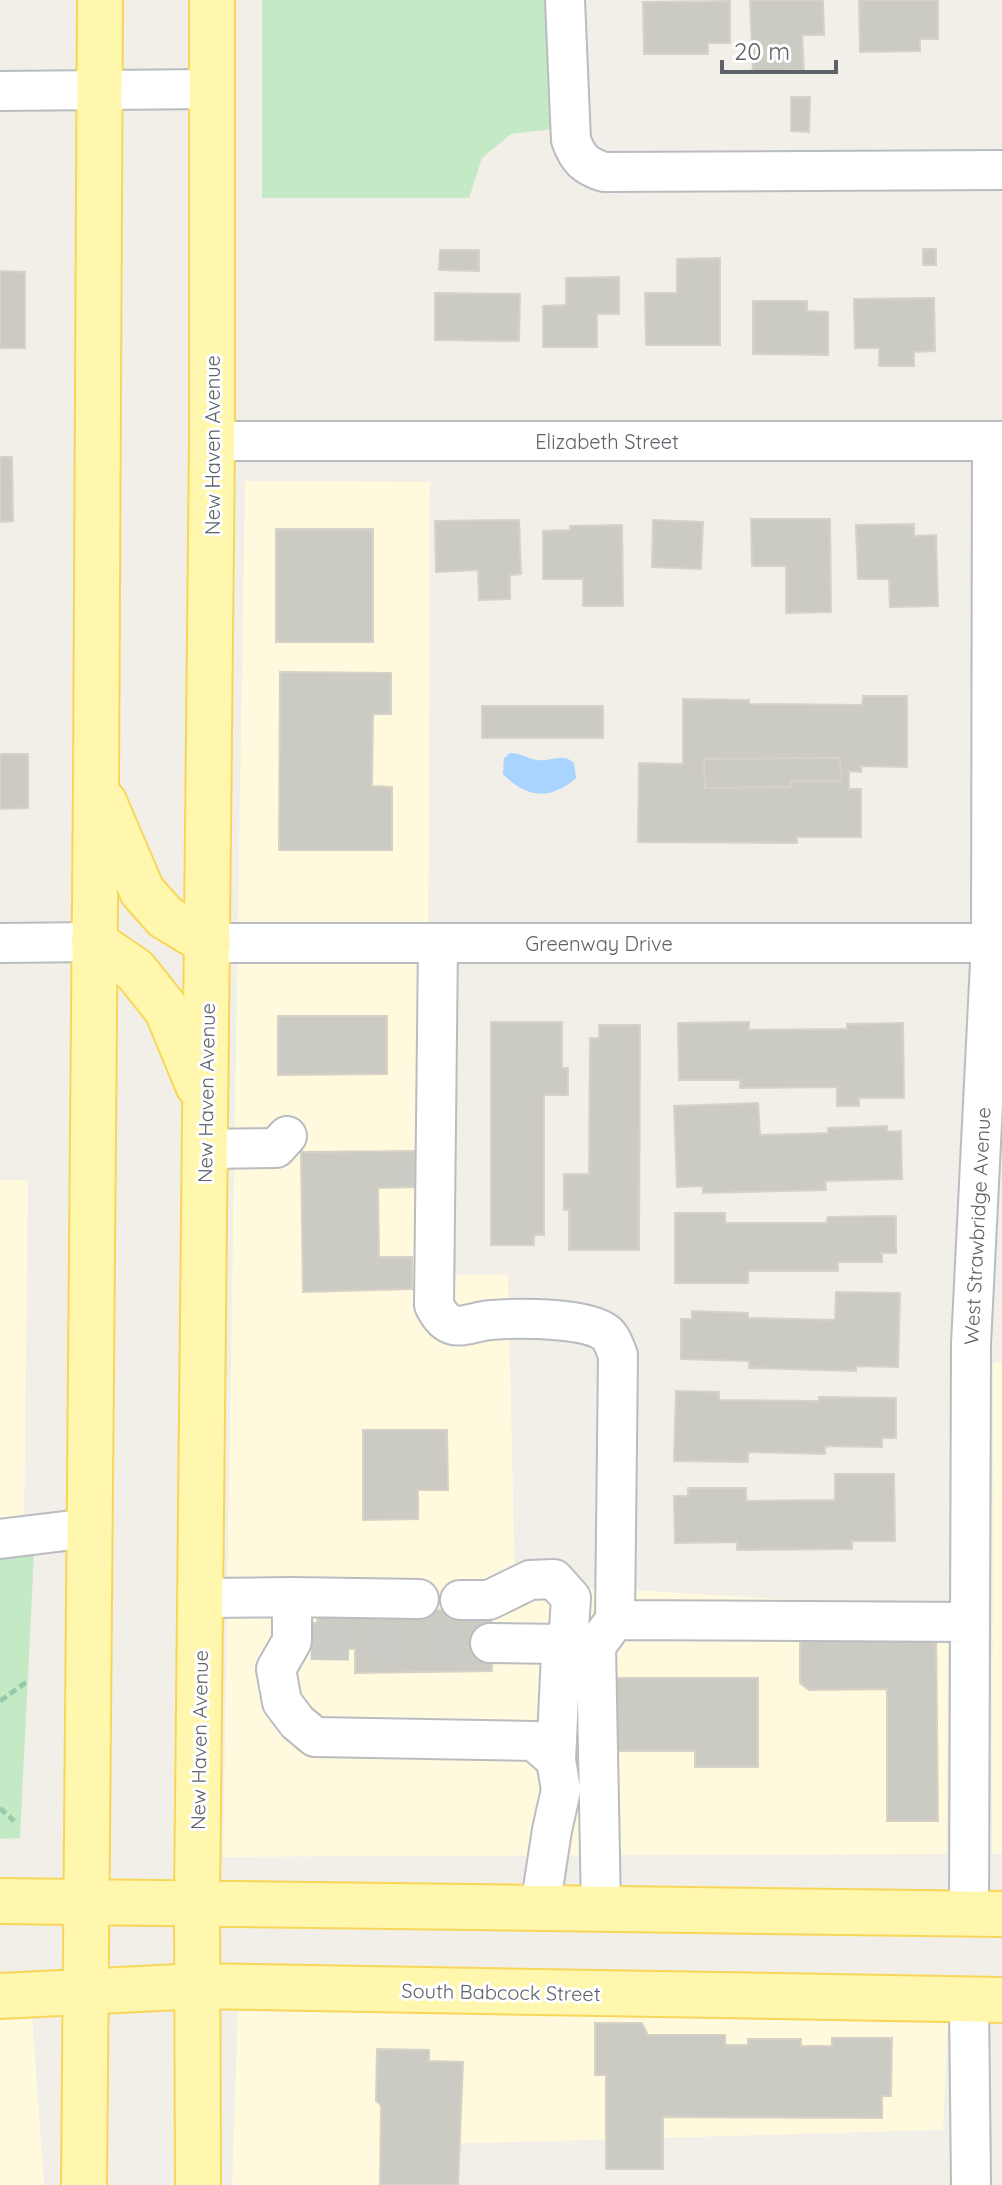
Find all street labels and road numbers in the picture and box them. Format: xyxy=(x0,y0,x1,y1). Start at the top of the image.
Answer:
street label: New Haven Avenue xyxy=(200,355,225,535)
street label: Elizabeth Street xyxy=(535,429,679,454)
street label: Greenway Drive xyxy=(525,931,673,956)
street label: New Haven Avenue xyxy=(192,1003,220,1183)
street label: West Strawbridge Avenue xyxy=(958,1107,996,1345)
street label: New Haven Avenue xyxy=(185,1650,213,1830)
street label: South Babcock Street xyxy=(401,1978,601,2006)

